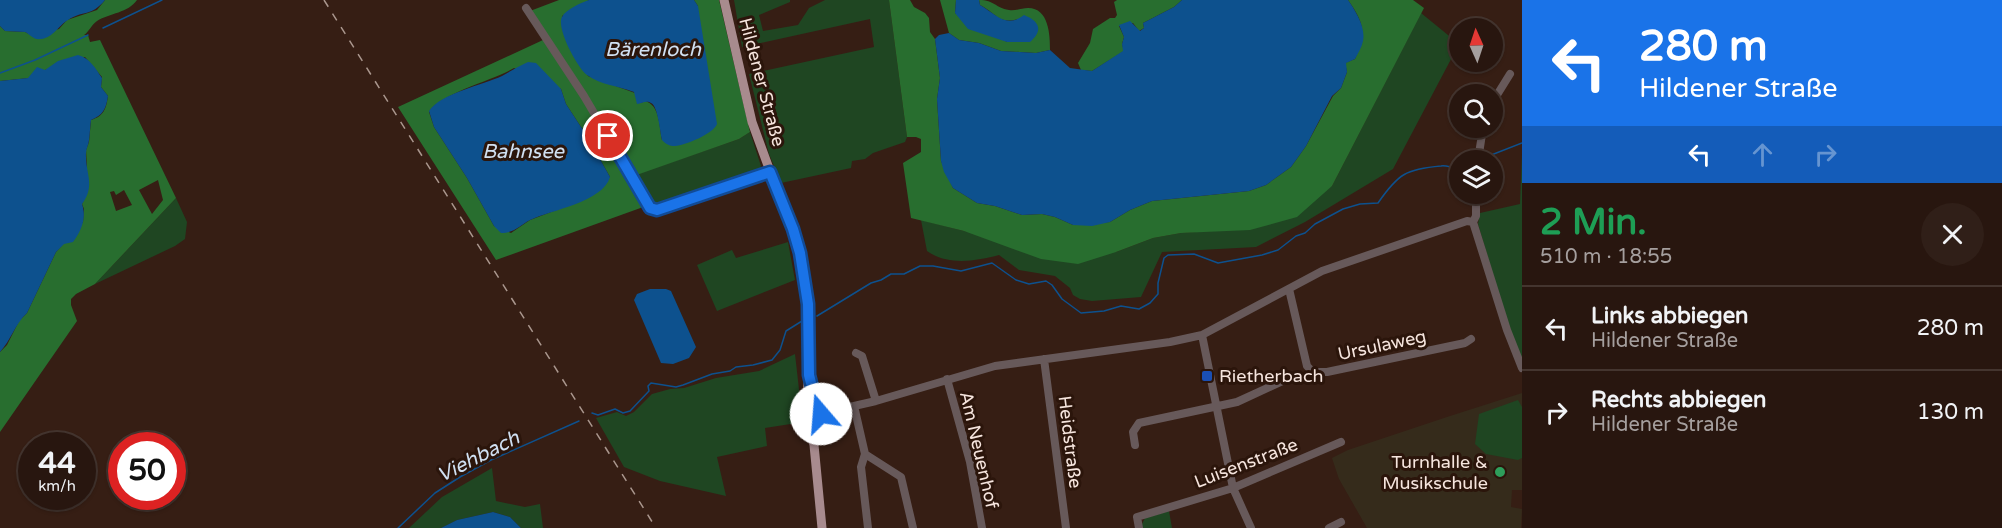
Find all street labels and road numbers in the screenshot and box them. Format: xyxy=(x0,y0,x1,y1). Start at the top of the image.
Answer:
street label: Hildener Straße xyxy=(734,15,790,149)
street label: Ursulaweg xyxy=(1336,325,1428,365)
street label: Am Neuenhof xyxy=(955,389,1003,511)
street label: Heidstraße xyxy=(1053,395,1087,489)
street label: Luisenstraße xyxy=(1191,433,1301,493)

